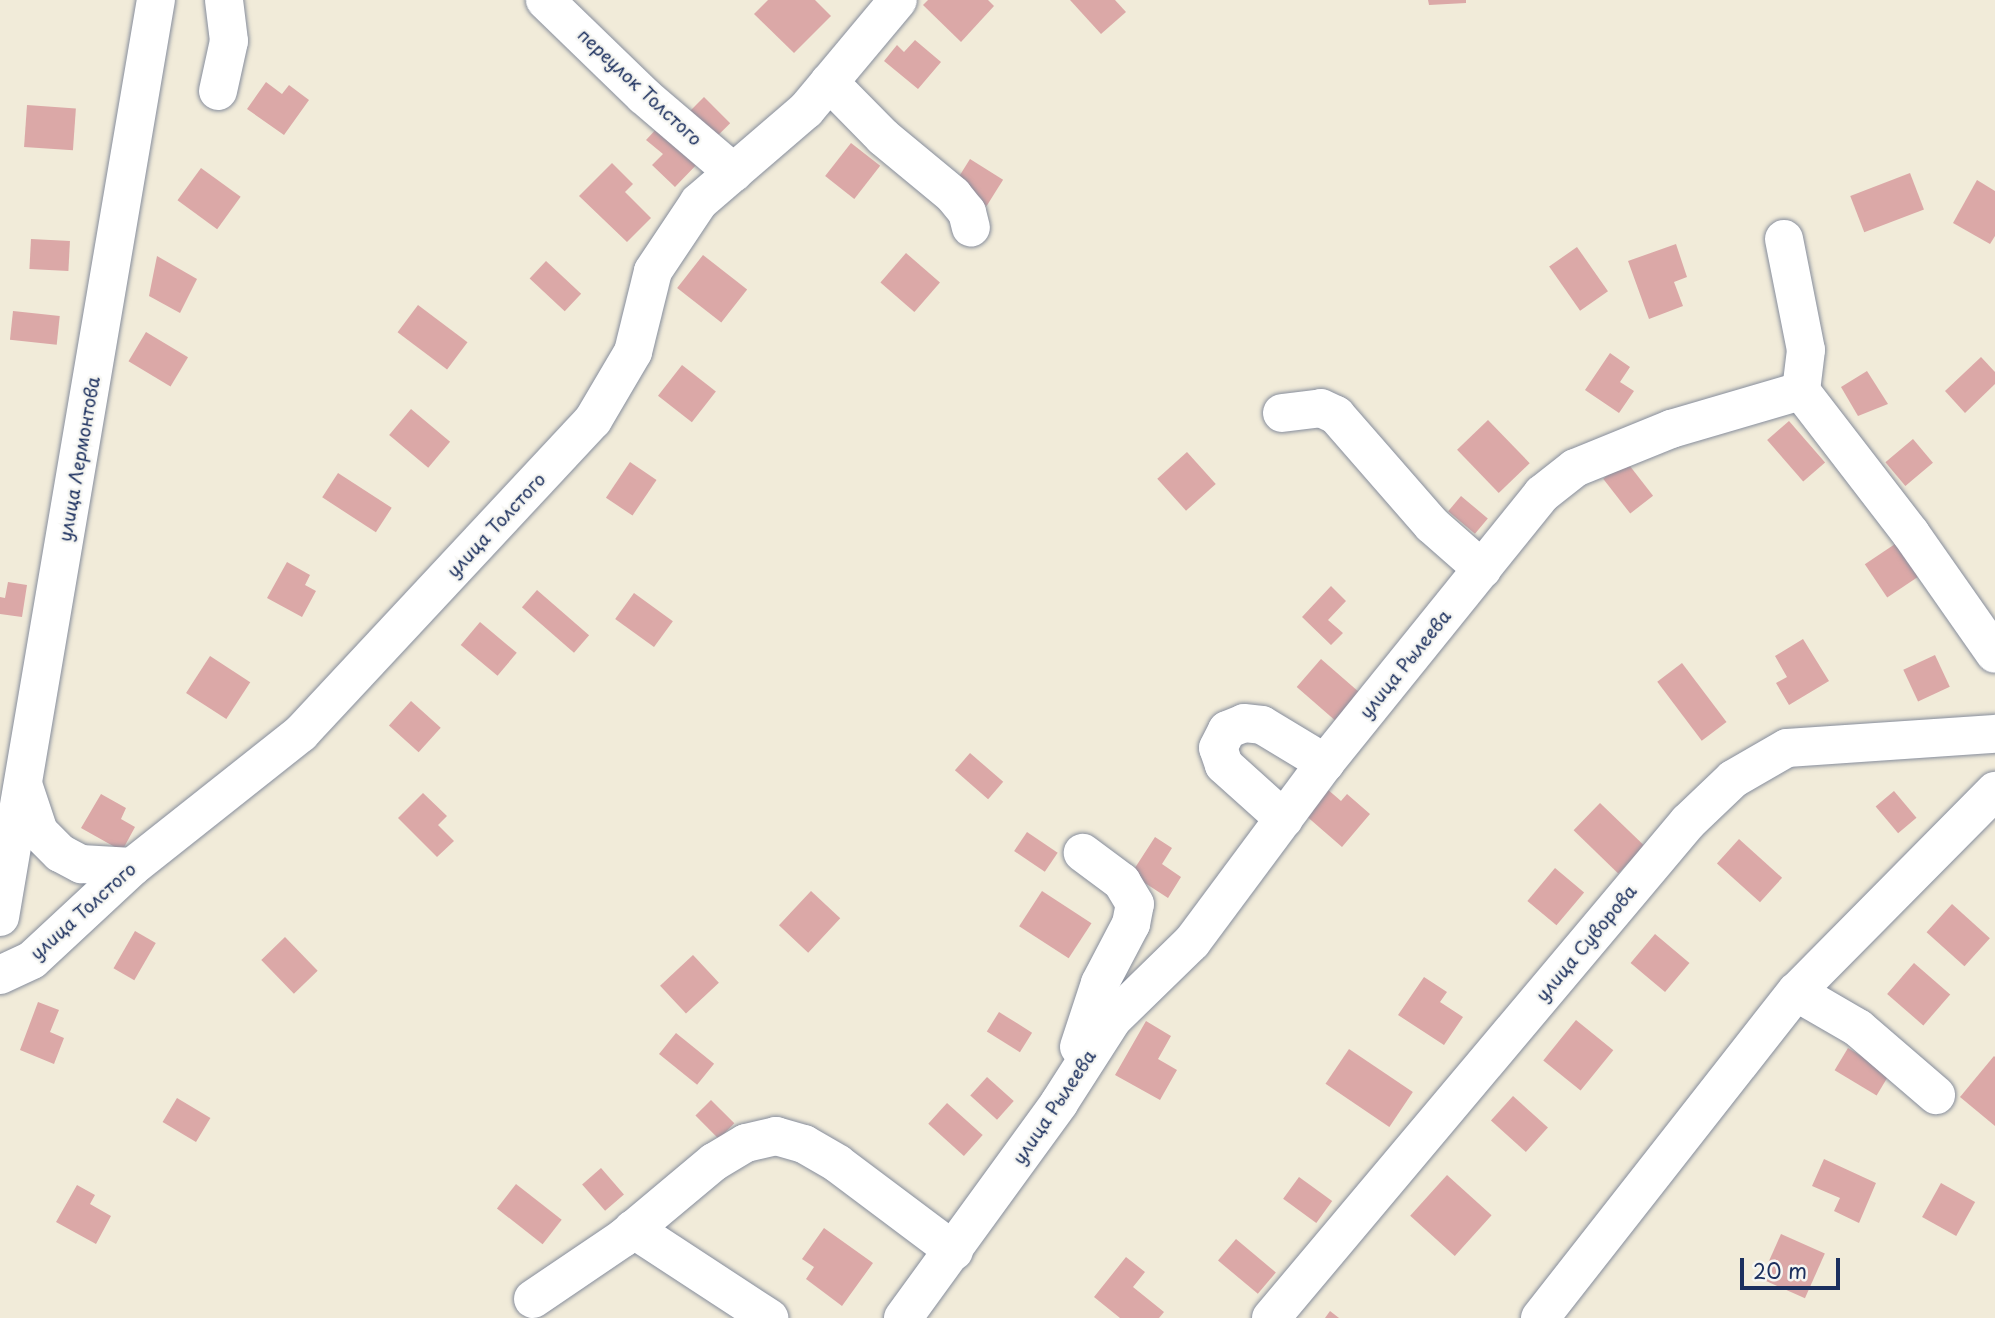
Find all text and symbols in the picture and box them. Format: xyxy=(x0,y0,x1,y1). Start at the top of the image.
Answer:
street label: переулок Толстого xyxy=(573,24,707,150)
street label: улица Лермонтова xyxy=(54,374,104,544)
street label: улица Толстого xyxy=(442,468,550,582)
street label: улица Рылеева xyxy=(1354,605,1456,723)
street label: улица Толстого xyxy=(25,858,141,964)
street label: улица Суворова xyxy=(1531,880,1641,1006)
street label: улица Рылеева xyxy=(1008,1045,1100,1169)
scale bar xyxy=(1743,1244,1843,1288)
text: 20 m xyxy=(1753,1254,1807,1286)

